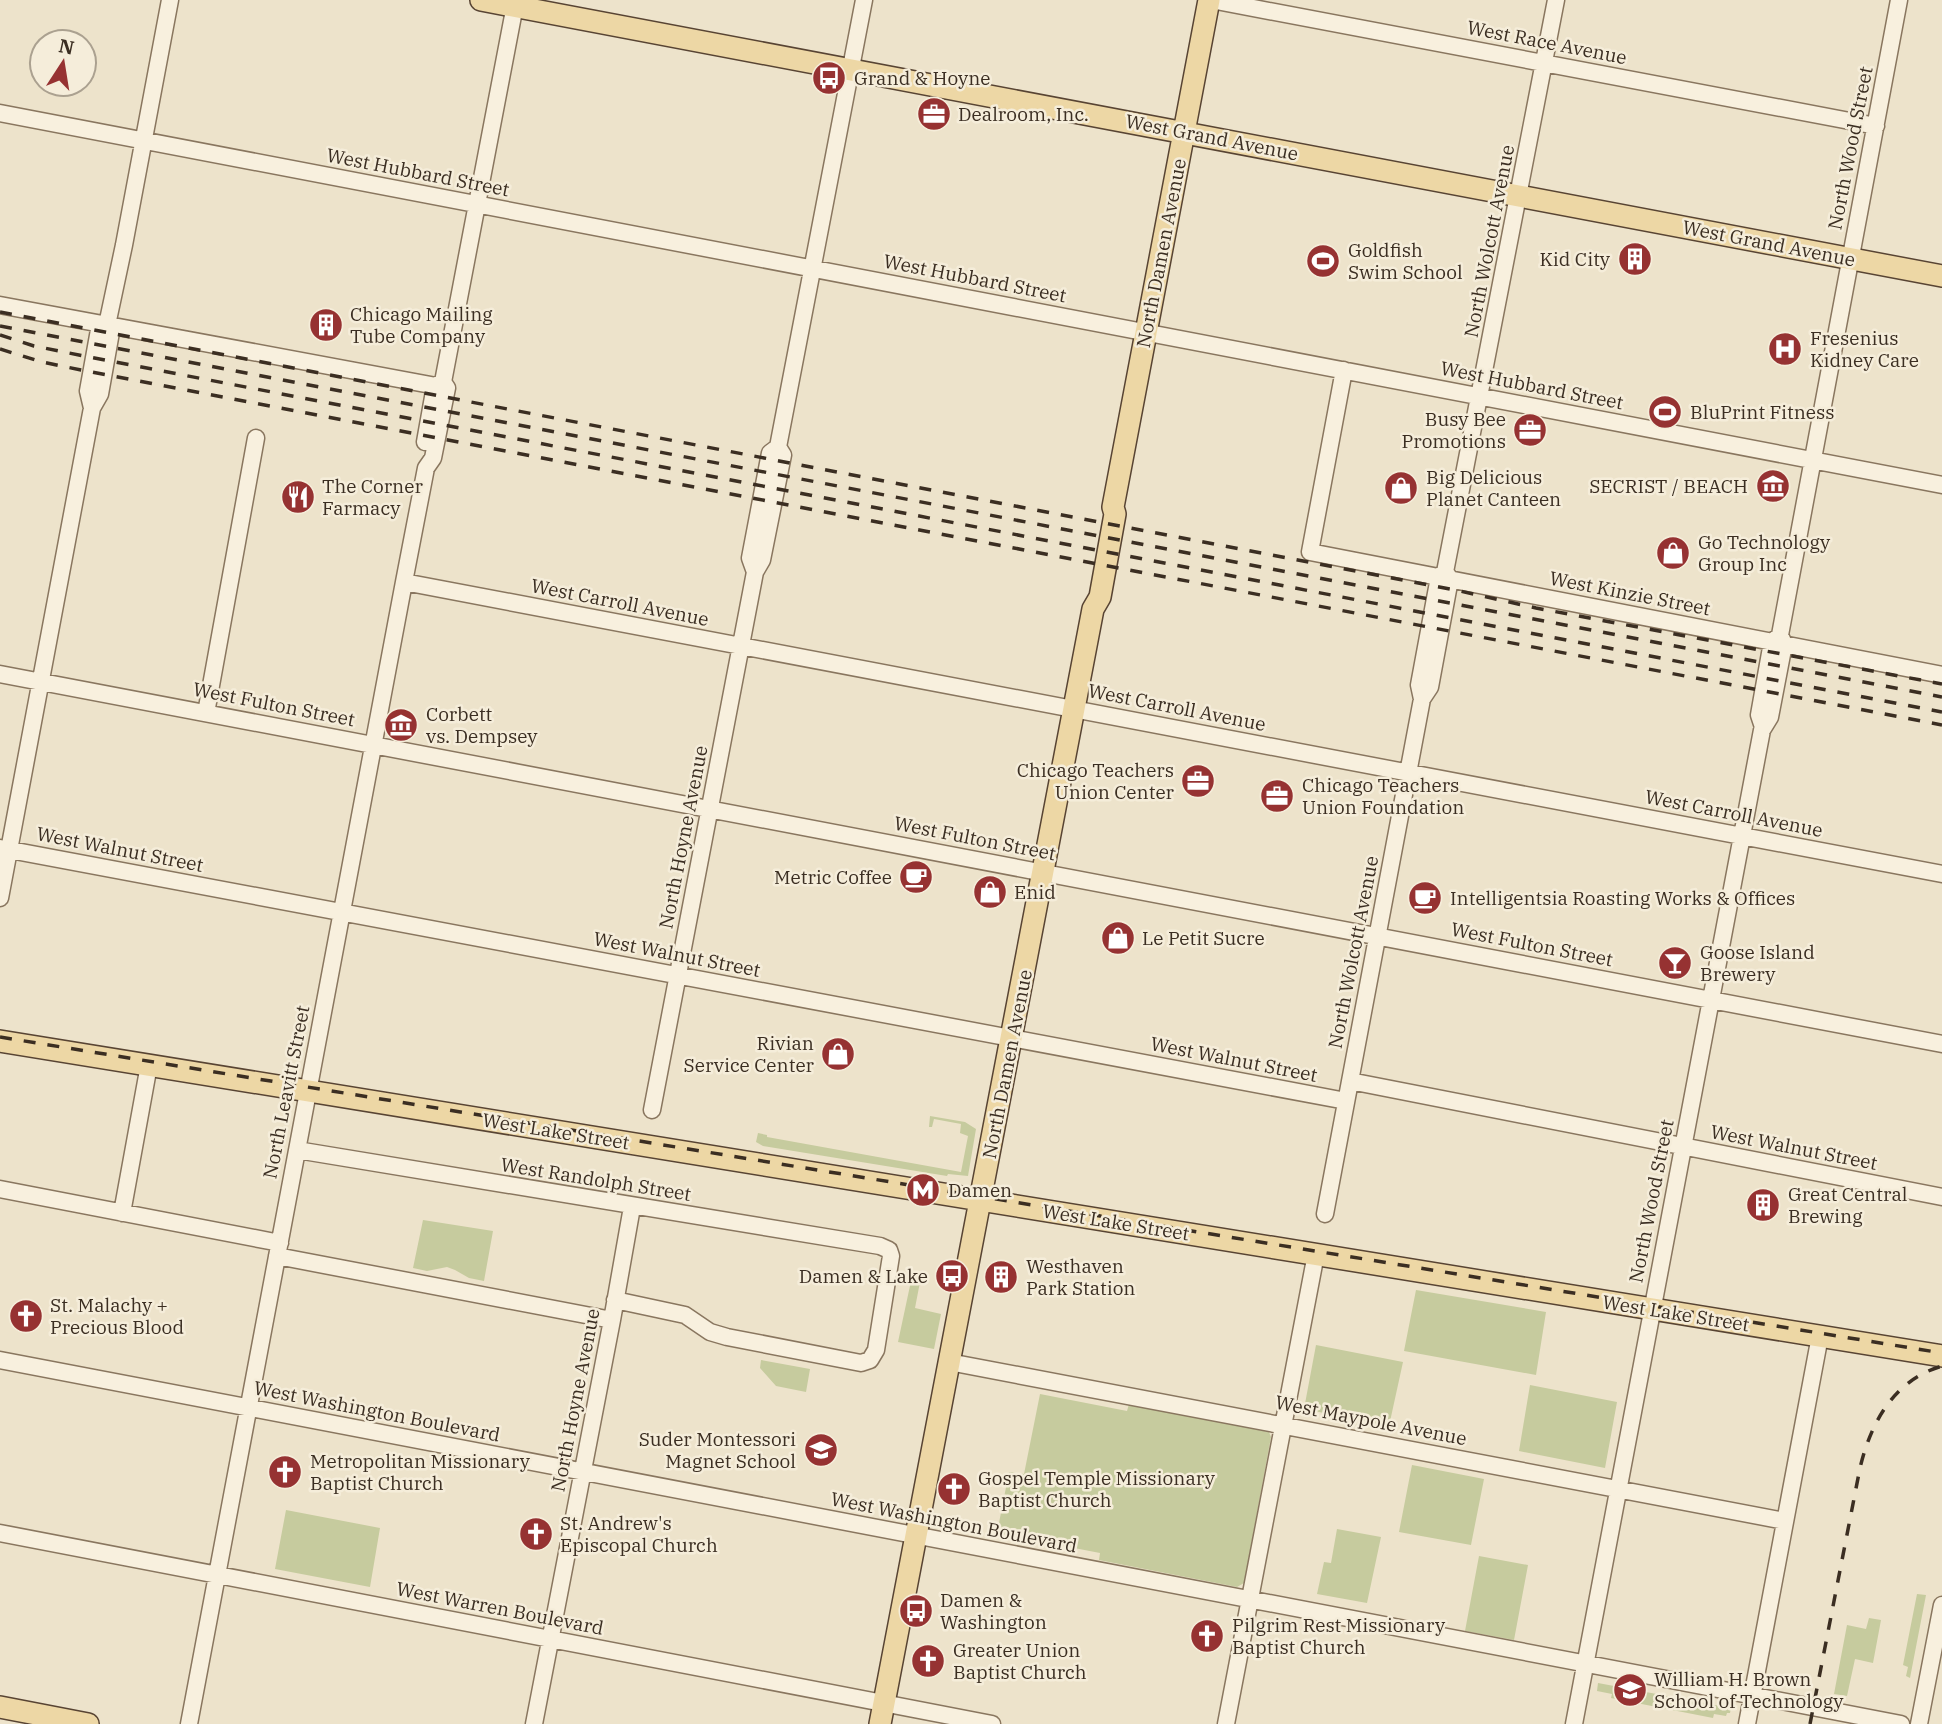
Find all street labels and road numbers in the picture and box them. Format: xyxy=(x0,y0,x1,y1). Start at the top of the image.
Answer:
street label: West Race Avenue xyxy=(1465,15,1629,69)
street label: North Wood Street xyxy=(1822,64,1878,232)
street label: West Grand Avenue xyxy=(1124,108,1300,166)
street label: West Hubbard Street xyxy=(325,143,512,202)
street label: North Wolcott Avenue xyxy=(1459,143,1519,339)
street label: North Damen Avenue xyxy=(1131,156,1191,350)
street label: West Grand Avenue xyxy=(1681,214,1857,272)
street label: West Hubbard Street xyxy=(882,249,1069,308)
street label: West Hubbard Street xyxy=(1439,356,1626,415)
street label: West Kinzie Street xyxy=(1548,566,1713,620)
street label: West Carroll Avenue xyxy=(529,573,711,631)
street label: West Fulton Street xyxy=(191,677,357,732)
street label: West Carroll Avenue xyxy=(1086,678,1268,736)
street label: North Hoyne Avenue xyxy=(653,743,713,931)
street label: West Carroll Avenue xyxy=(1643,784,1825,842)
street label: West Fulton Street xyxy=(892,811,1058,866)
street label: West Walnut Street xyxy=(34,821,206,877)
street label: North Wolcott Avenue xyxy=(1323,854,1383,1050)
street label: West Fulton Street xyxy=(1449,917,1615,972)
street label: West Walnut Street xyxy=(591,926,763,982)
street label: North Damen Avenue xyxy=(977,967,1037,1161)
street label: North Leavitt Street xyxy=(257,1003,315,1181)
street label: West Walnut Street xyxy=(1148,1031,1320,1087)
street label: West Lake Street xyxy=(481,1108,631,1155)
street label: North Wood Street xyxy=(1623,1117,1679,1285)
street label: West Walnut Street xyxy=(1708,1119,1880,1175)
street label: West Randolph Street xyxy=(499,1152,693,1206)
street label: West Lake Street xyxy=(1041,1199,1191,1246)
street label: West Lake Street xyxy=(1601,1290,1751,1337)
street label: North Hoyne Avenue xyxy=(545,1306,605,1494)
street label: West Washington Boulevard xyxy=(252,1375,502,1447)
street label: West Maypole Avenue xyxy=(1273,1390,1469,1450)
street label: West Washington Boulevard xyxy=(829,1486,1079,1558)
street label: West Warren Boulevard xyxy=(394,1576,606,1640)

